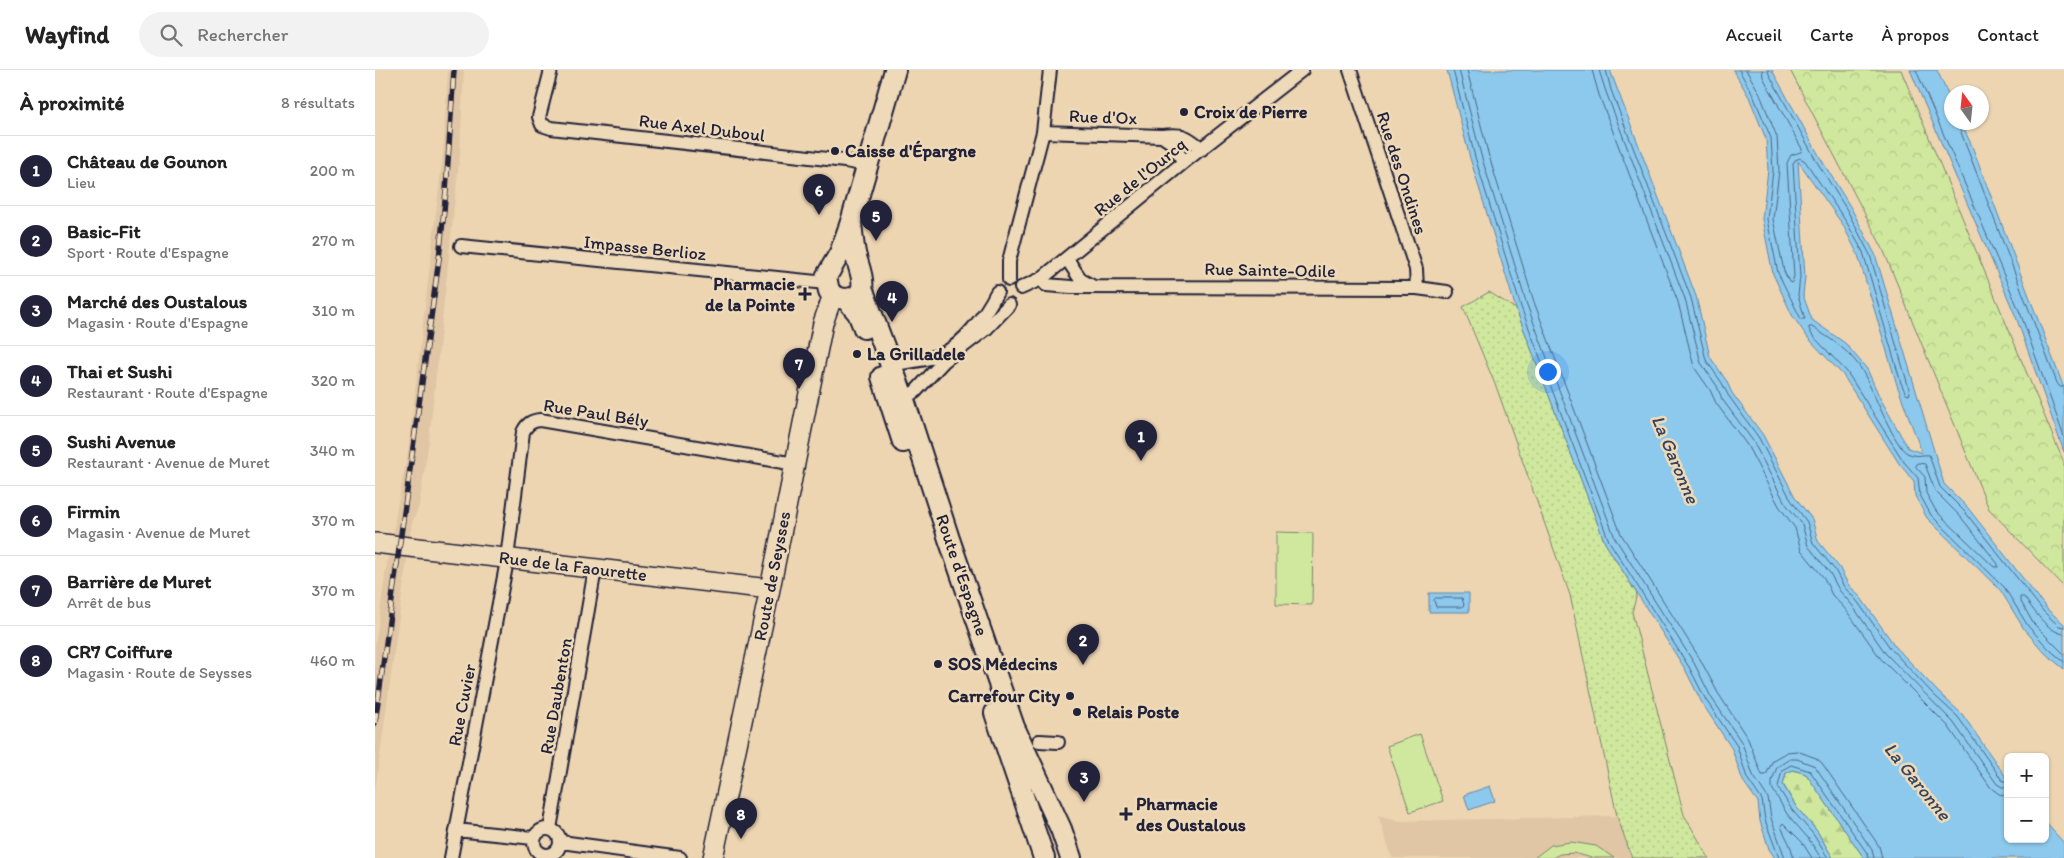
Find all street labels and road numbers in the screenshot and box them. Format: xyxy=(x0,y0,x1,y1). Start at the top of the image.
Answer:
street label: Rue d'Ox xyxy=(1068,105,1138,129)
street label: Rue Axel Duboul xyxy=(638,109,766,147)
street label: Rue des Ondines xyxy=(1372,109,1432,237)
street label: Rue de l'Ourcq xyxy=(1089,133,1191,221)
street label: Impasse Berlioz xyxy=(583,231,708,265)
street label: Rue Sainte-Odile xyxy=(1204,258,1336,282)
street label: Rue Paul Bély xyxy=(542,394,651,432)
street label: Route de Seysses xyxy=(749,509,795,643)
street label: Route d'Espagne xyxy=(931,511,993,639)
street label: Rue de la Faourette xyxy=(498,546,648,586)
street label: Rue Daubenton xyxy=(535,636,577,756)
street label: Rue Cuvier xyxy=(443,662,481,748)

